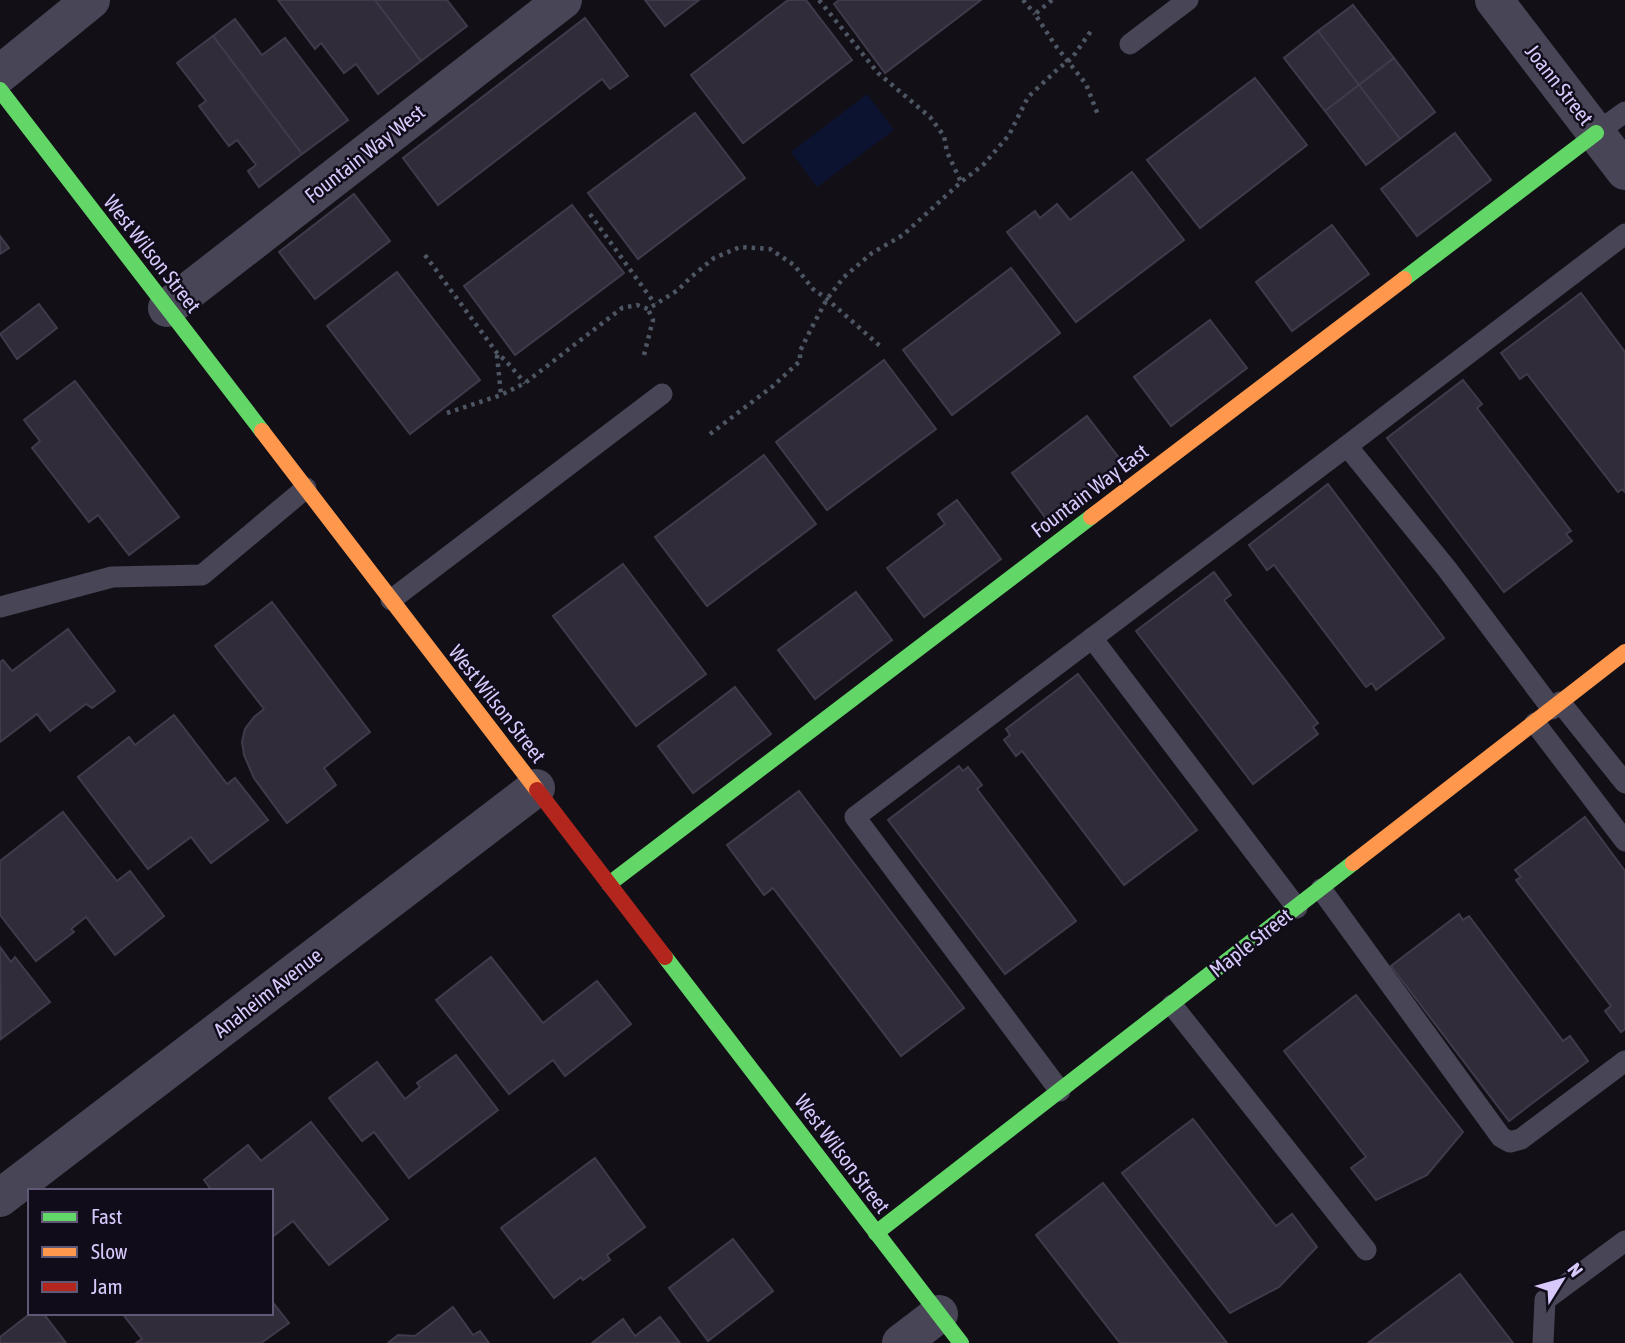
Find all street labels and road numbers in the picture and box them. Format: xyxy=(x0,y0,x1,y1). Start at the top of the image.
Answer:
street label: Joann Street xyxy=(1521,39,1599,129)
street label: Fountain Way West xyxy=(300,99,429,207)
street label: West Wilson Street xyxy=(99,190,206,317)
street label: Fountain Way East xyxy=(1026,438,1153,542)
street label: West Wilson Street xyxy=(444,640,551,767)
street label: Maple Street xyxy=(1205,903,1296,982)
street label: Anaheim Avenue xyxy=(208,942,326,1042)
street label: West Wilson Street xyxy=(790,1089,895,1218)

